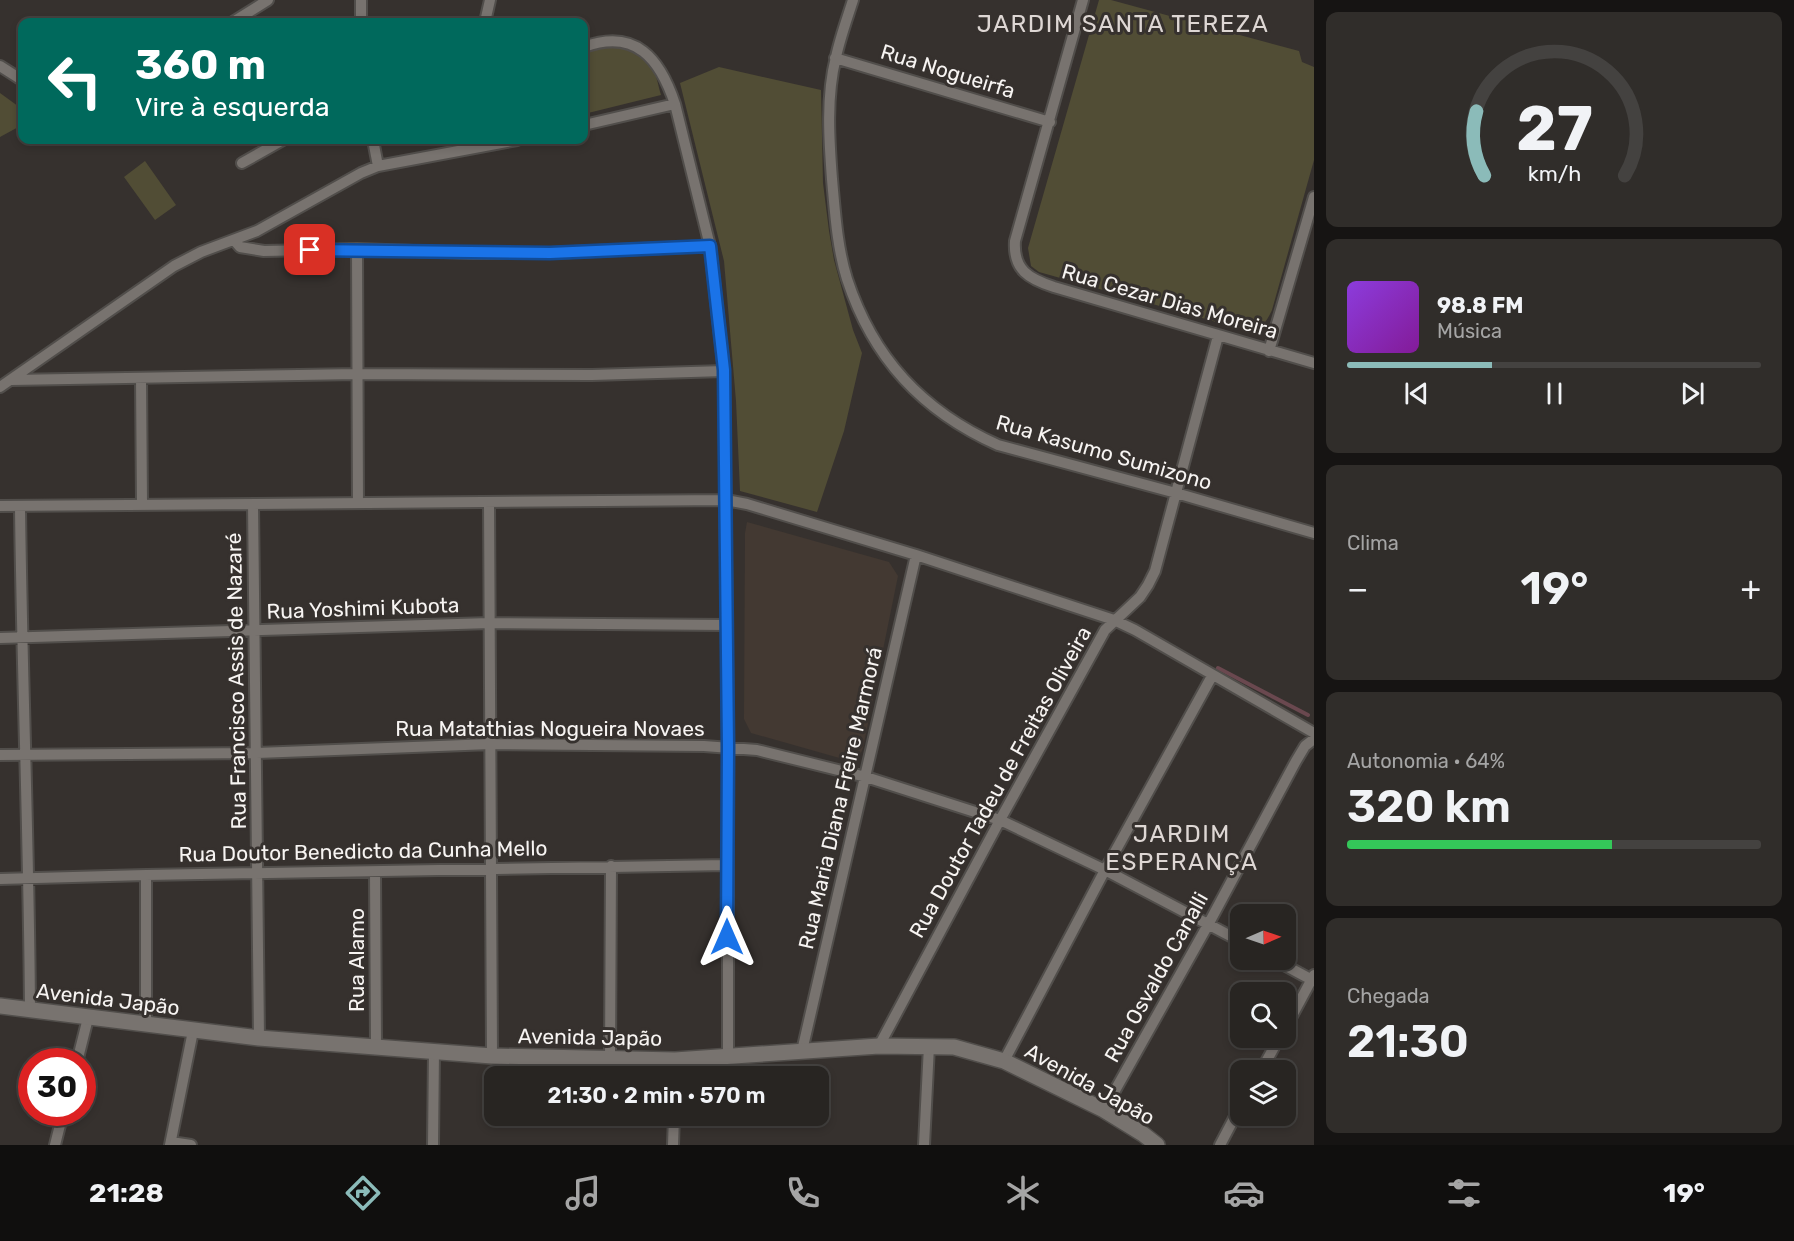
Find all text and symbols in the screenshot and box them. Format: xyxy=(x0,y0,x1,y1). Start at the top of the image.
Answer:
district label: JARDIM SANTA TEREZA xyxy=(977,10,1269,38)
street label: Rua Nogueirfa xyxy=(878,39,1018,103)
text: 360 m xyxy=(135,40,266,90)
icon: left xyxy=(36,42,114,120)
text: Vire à esquerda xyxy=(135,91,330,123)
text: 27 xyxy=(1516,92,1592,166)
text: km/h xyxy=(1527,162,1581,187)
pin xyxy=(284,224,335,275)
icon: arrive xyxy=(293,233,326,266)
street label: Rua Cezar Dias Moreira xyxy=(1059,258,1281,344)
text: 98.8 FM xyxy=(1437,292,1523,319)
text: Música xyxy=(1437,319,1502,343)
icon: previous xyxy=(1400,377,1433,410)
icon: pause xyxy=(1538,377,1571,410)
icon: next xyxy=(1676,377,1709,410)
street label: Rua Kasumo Sumizono xyxy=(993,409,1215,495)
text: Clima xyxy=(1347,531,1399,555)
street label: Rua Francisco Assis de Nazaré xyxy=(221,532,251,830)
text: 19° xyxy=(1520,562,1588,615)
text: − xyxy=(1347,569,1368,608)
text: + xyxy=(1740,569,1761,608)
street label: Rua Yoshimi Kubota xyxy=(266,592,460,624)
street label: Rua Doutor Tadeu de Freitas Oliveira xyxy=(904,622,1096,942)
street label: Rua Maria Diana Freire Marmorá xyxy=(793,644,887,952)
street label: Rua Matathias Nogueira Novaes xyxy=(395,716,705,741)
text: Autonomia · 64% xyxy=(1347,749,1505,773)
text: 320 km xyxy=(1347,780,1511,833)
district label: JARDIM ESPERANÇA xyxy=(1105,820,1259,876)
street label: Rua Doutor Benedicto da Cunha Mello xyxy=(178,835,548,867)
street label: Rua Osvaldo Canalli xyxy=(1099,888,1213,1066)
north arrow xyxy=(1230,904,1296,970)
map controls xyxy=(1230,904,1296,1126)
position arrow xyxy=(695,905,759,969)
street label: Rua Alamo xyxy=(344,908,369,1012)
street label: Avenida Japão xyxy=(35,978,181,1020)
button: search xyxy=(1230,982,1296,1048)
text: Chegada xyxy=(1347,984,1430,1008)
text: 21:30 xyxy=(1347,1015,1469,1068)
street label: Avenida Japão xyxy=(518,1023,662,1051)
street label: Avenida Japão xyxy=(1021,1038,1159,1130)
speed limit sign: 30 xyxy=(18,1048,96,1126)
button: layers xyxy=(1230,1060,1296,1126)
text: 21:30 · 2 min · 570 m xyxy=(547,1082,766,1109)
icon: directions xyxy=(342,1172,384,1214)
icon: music xyxy=(562,1172,604,1214)
icon: phone xyxy=(782,1172,824,1214)
icon: climate xyxy=(1002,1172,1044,1214)
icon: car xyxy=(1223,1172,1265,1214)
icon: filters xyxy=(1443,1172,1485,1214)
text: 21:28 xyxy=(89,1177,164,1209)
text: 19° xyxy=(1663,1177,1705,1209)

